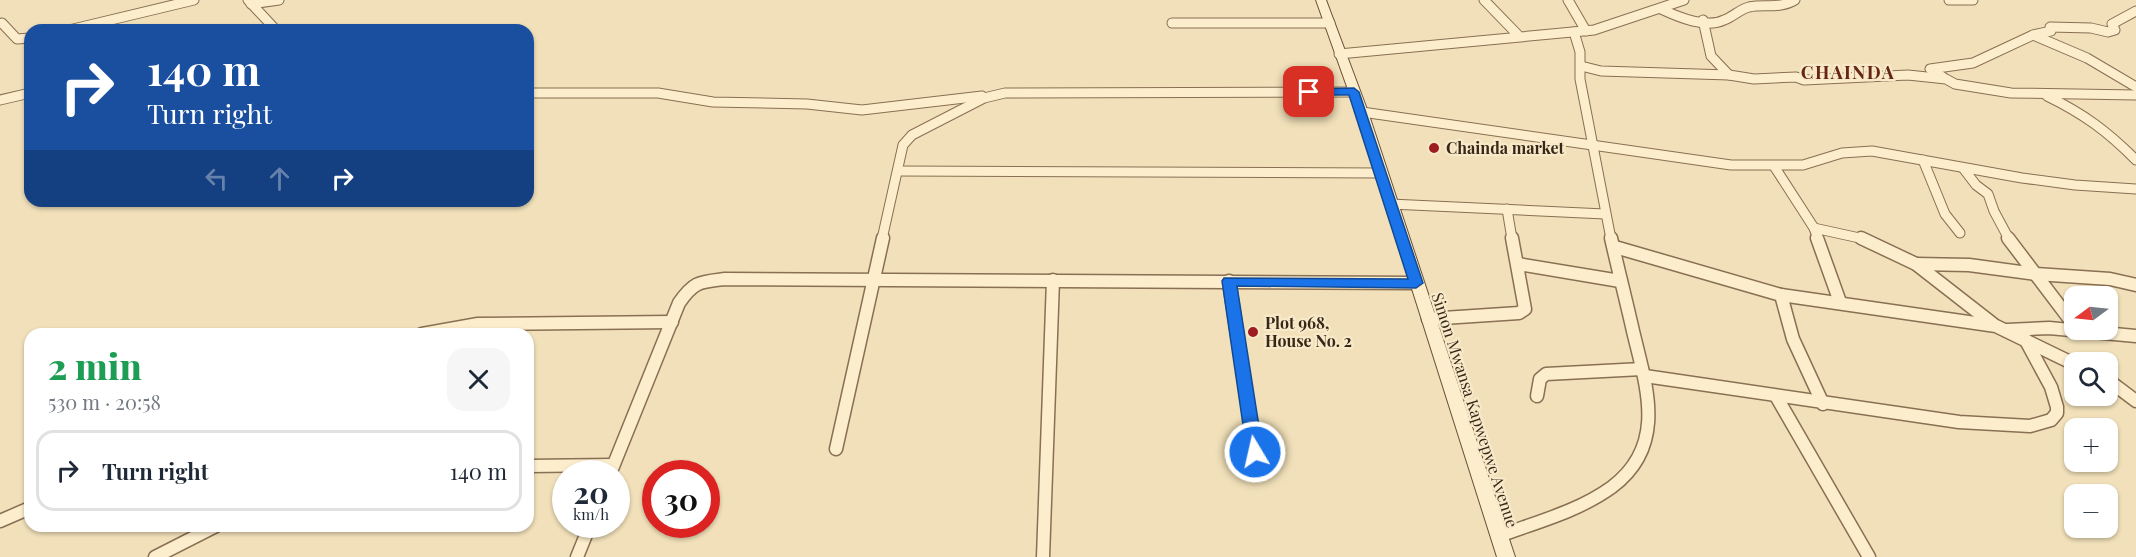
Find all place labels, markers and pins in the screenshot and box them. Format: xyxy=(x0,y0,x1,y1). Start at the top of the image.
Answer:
pin xyxy=(1283,66,1334,117)
place label: Chainda market xyxy=(1446,137,1565,158)
marker: Chainda market xyxy=(1427,141,1441,155)
place label: Plot 968, House No. 2 xyxy=(1265,312,1352,351)
marker: Plot 968, House No. 2 xyxy=(1246,325,1260,339)

